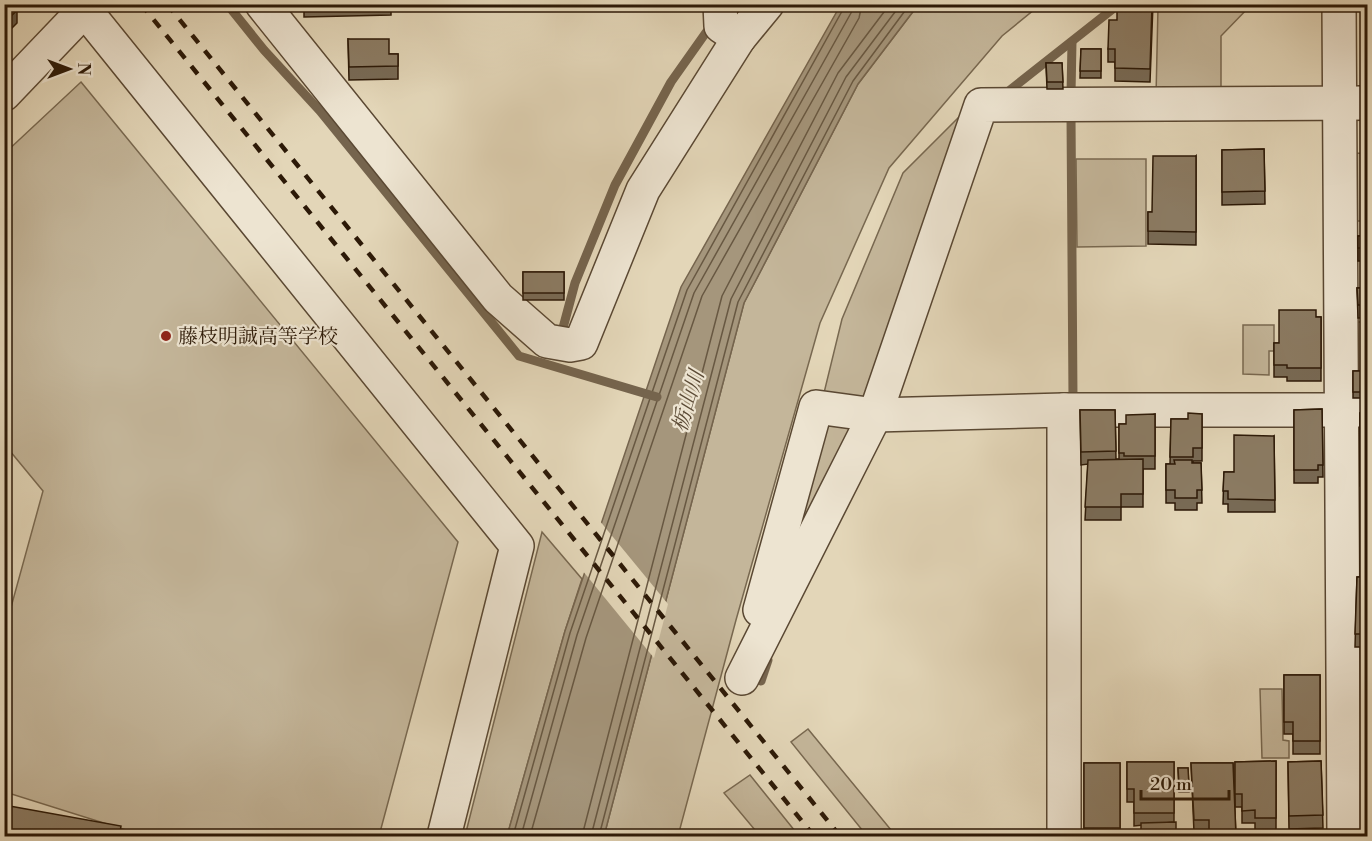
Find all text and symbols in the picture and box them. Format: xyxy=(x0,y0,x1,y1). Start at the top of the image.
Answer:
north arrow xyxy=(39,39,99,99)
text: N xyxy=(73,63,93,76)
place label: 藤枝明誠高等学校 xyxy=(178,325,338,350)
marker: 藤枝明誠高等学校 xyxy=(159,329,173,343)
water label: 栃山川 xyxy=(667,365,711,435)
scale bar xyxy=(1141,763,1230,801)
text: 20 m xyxy=(1150,773,1192,796)

